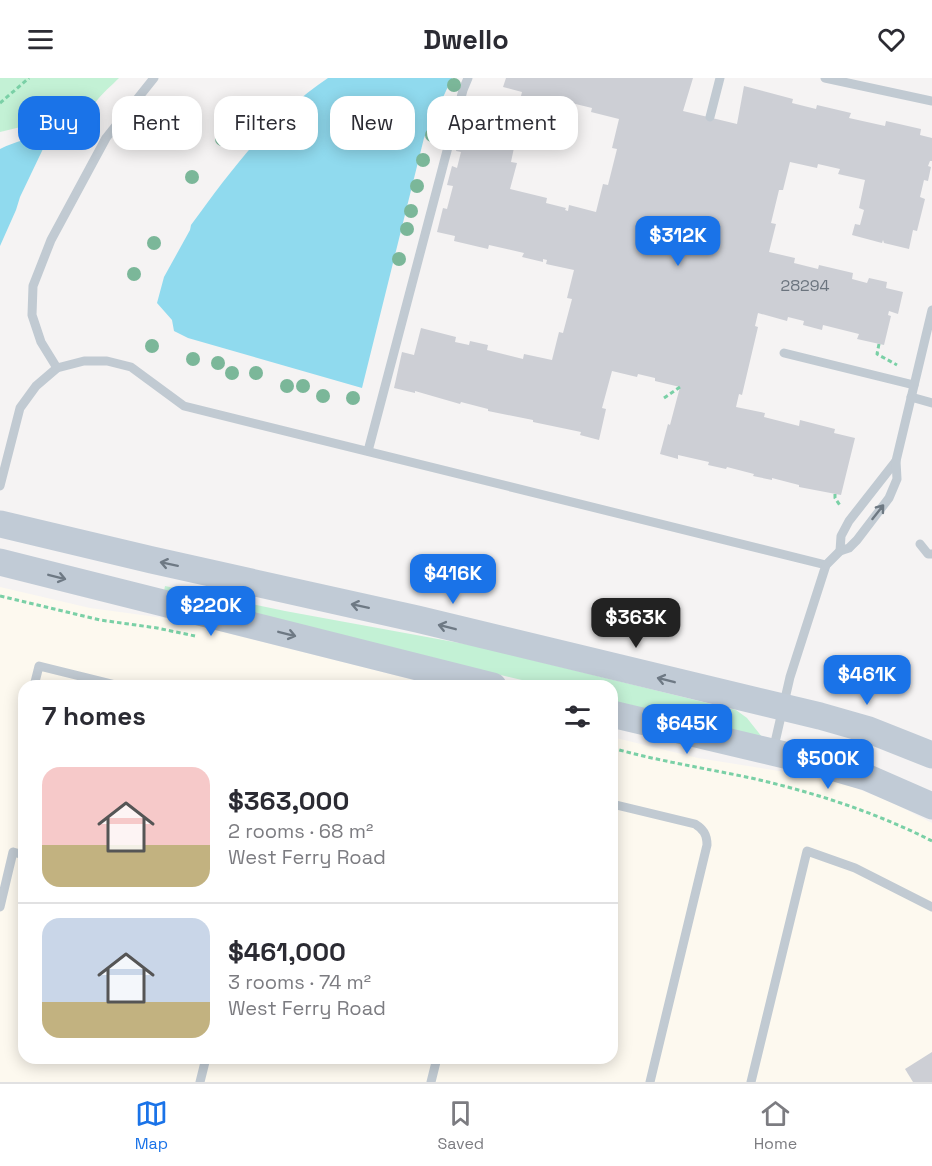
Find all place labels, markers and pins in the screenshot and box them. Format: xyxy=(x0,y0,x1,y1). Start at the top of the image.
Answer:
pin: $312K xyxy=(636,216,720,267)
pin: $416K xyxy=(411,554,495,605)
pin: $220K xyxy=(169,586,253,637)
pin: $363K xyxy=(594,598,678,649)
pin: $461K xyxy=(825,655,909,706)
pin: $645K xyxy=(645,704,729,755)
pin: $500K xyxy=(786,739,870,790)

